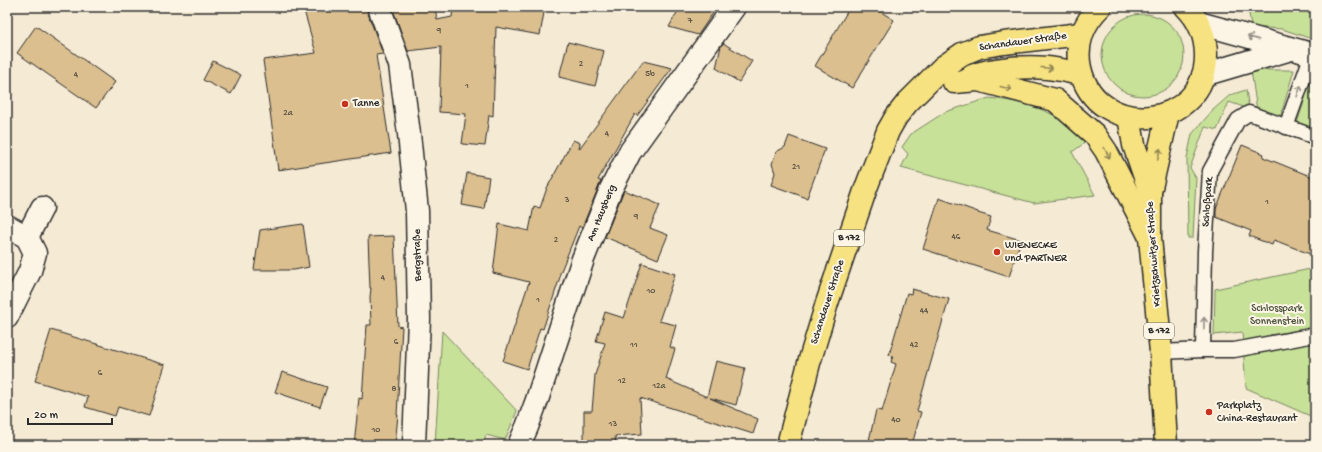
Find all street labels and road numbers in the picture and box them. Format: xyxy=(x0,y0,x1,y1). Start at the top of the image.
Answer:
street label: Schandauer Straße xyxy=(979,30,1068,54)
street label: Schloßpark xyxy=(1200,176,1216,227)
street label: Am Hausberg xyxy=(585,183,619,243)
street label: Krietzschwitzer Straße xyxy=(1144,201,1164,307)
street label: Bergstraße xyxy=(412,228,424,282)
road number: B 172 xyxy=(834,230,864,246)
street label: Schandauer Straße xyxy=(809,258,847,346)
road number: B 172 xyxy=(1144,323,1174,339)

